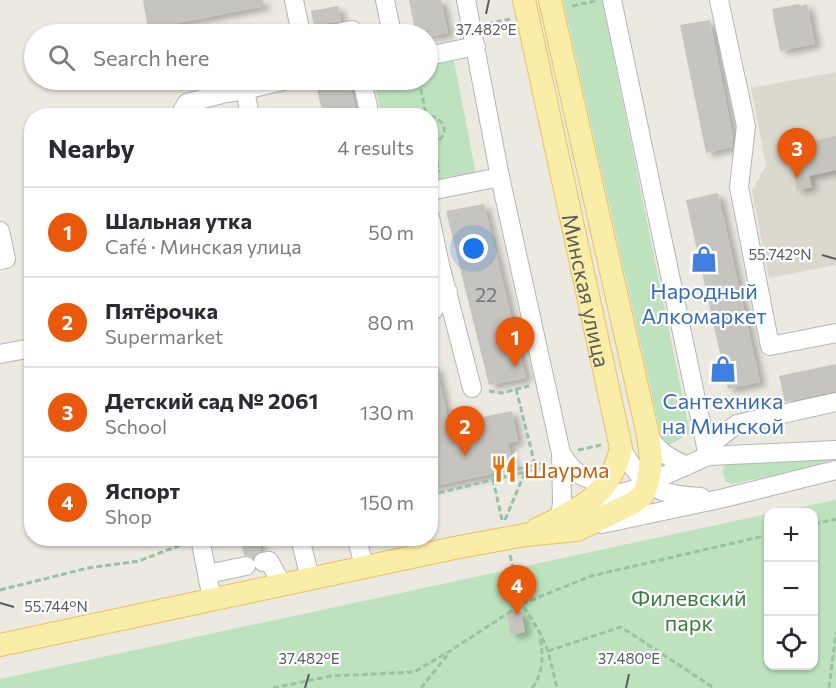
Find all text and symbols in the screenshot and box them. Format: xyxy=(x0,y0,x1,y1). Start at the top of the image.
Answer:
text: 37.482°E xyxy=(455,20,517,38)
search box xyxy=(24,24,438,90)
icon: search xyxy=(45,41,78,74)
text: Search here xyxy=(93,44,209,71)
pin: 3 xyxy=(778,128,816,178)
text: Nearby xyxy=(48,132,135,163)
text: 4 results xyxy=(337,135,414,159)
text: Шальная утка xyxy=(105,207,252,234)
street label: Минская улица xyxy=(557,211,617,370)
text: 1 xyxy=(63,220,72,244)
text: 50 m xyxy=(368,220,414,244)
text: Café · Минская улица xyxy=(105,234,302,258)
your location xyxy=(459,234,488,263)
shop icon: Народный Алкомаркет xyxy=(689,244,719,274)
text: 55.742°N xyxy=(749,245,811,263)
place label: Народный Алкомаркет xyxy=(641,277,767,329)
house number: 22 xyxy=(475,282,497,306)
text: Пятёрочка xyxy=(105,297,218,324)
text: 2 xyxy=(62,310,73,334)
text: 80 m xyxy=(368,310,414,334)
pin: 1 xyxy=(496,318,534,367)
text: Supermarket xyxy=(105,324,223,348)
shop icon: Сантехника на Минской xyxy=(708,354,738,384)
text: Детский сад № 2061 xyxy=(105,387,319,414)
place label: Сантехника на Минской xyxy=(662,387,784,439)
text: 3 xyxy=(62,400,73,424)
text: 130 m xyxy=(360,400,414,424)
pin: 2 xyxy=(446,406,484,456)
text: School xyxy=(105,414,167,438)
restaurant icon: Шаурма xyxy=(489,454,519,484)
place label: Шаурма xyxy=(524,456,609,483)
text: Яспорт xyxy=(105,477,180,504)
text: 4 xyxy=(61,490,74,514)
text: 150 m xyxy=(360,490,414,514)
text: Shop xyxy=(105,504,152,528)
map controls xyxy=(764,508,818,670)
button: + xyxy=(764,508,818,562)
button: − xyxy=(764,562,818,616)
pin: 4 xyxy=(498,566,536,615)
park label: Филевский парк xyxy=(631,584,747,636)
text: 55.744°N xyxy=(24,597,88,615)
button: locate xyxy=(764,616,818,670)
text: 37.482°E xyxy=(278,649,340,667)
text: 37.480°E xyxy=(598,649,660,667)

